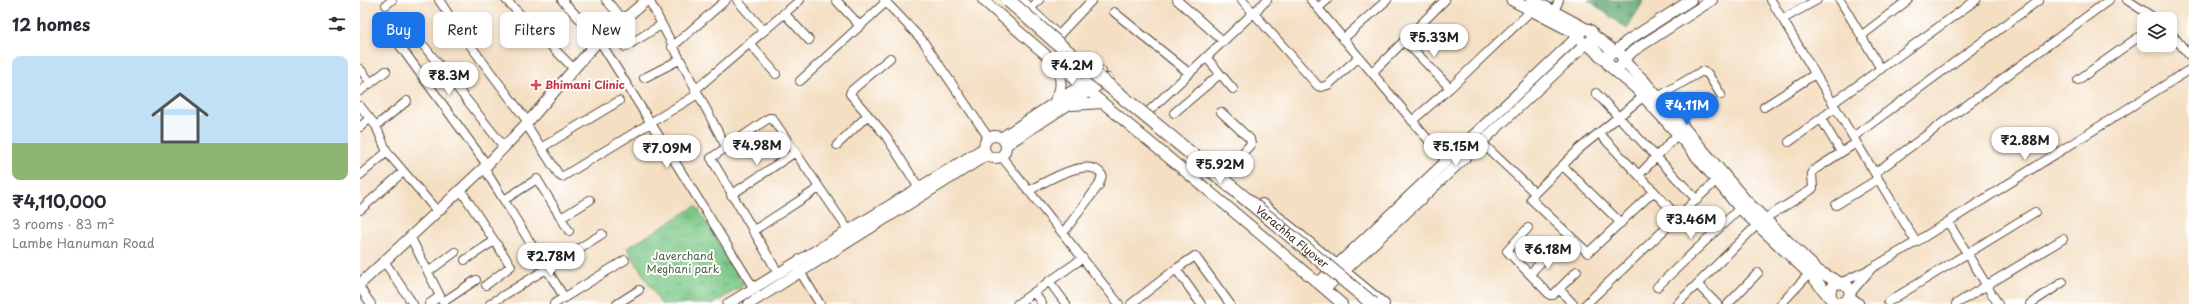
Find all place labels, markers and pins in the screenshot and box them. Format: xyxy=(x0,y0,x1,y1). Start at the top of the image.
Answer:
pin: ₹5.33M xyxy=(1401,24,1467,58)
pin: ₹4.2M xyxy=(1044,52,1100,86)
pin: ₹8.3M xyxy=(421,62,477,96)
place label: Bhimani Clinic xyxy=(545,76,625,93)
marker: Bhimani Clinic xyxy=(530,79,542,91)
pin: ₹4.11M xyxy=(1654,92,1720,126)
pin: ₹2.88M xyxy=(1992,127,2058,161)
pin: ₹4.98M xyxy=(724,132,790,166)
pin: ₹5.15M xyxy=(1423,133,1489,167)
pin: ₹7.09M xyxy=(634,135,700,169)
pin: ₹5.92M xyxy=(1187,151,1253,185)
pin: ₹3.46M xyxy=(1658,206,1724,240)
pin: ₹6.18M xyxy=(1515,236,1581,270)
pin: ₹2.78M xyxy=(518,243,584,277)

